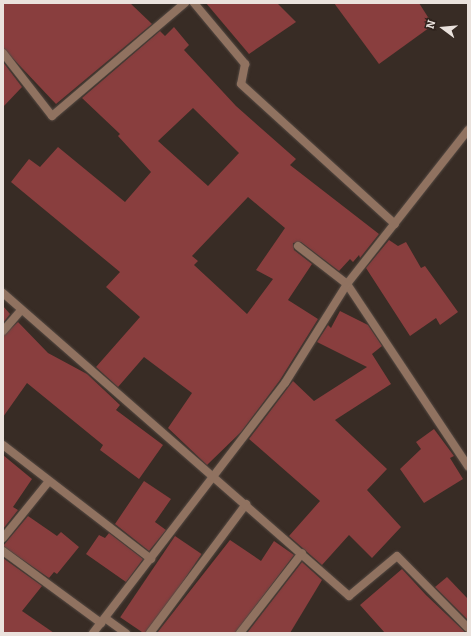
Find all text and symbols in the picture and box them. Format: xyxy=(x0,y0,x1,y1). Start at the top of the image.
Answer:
north arrow xyxy=(423,8,463,48)
text: N xyxy=(424,19,438,30)

